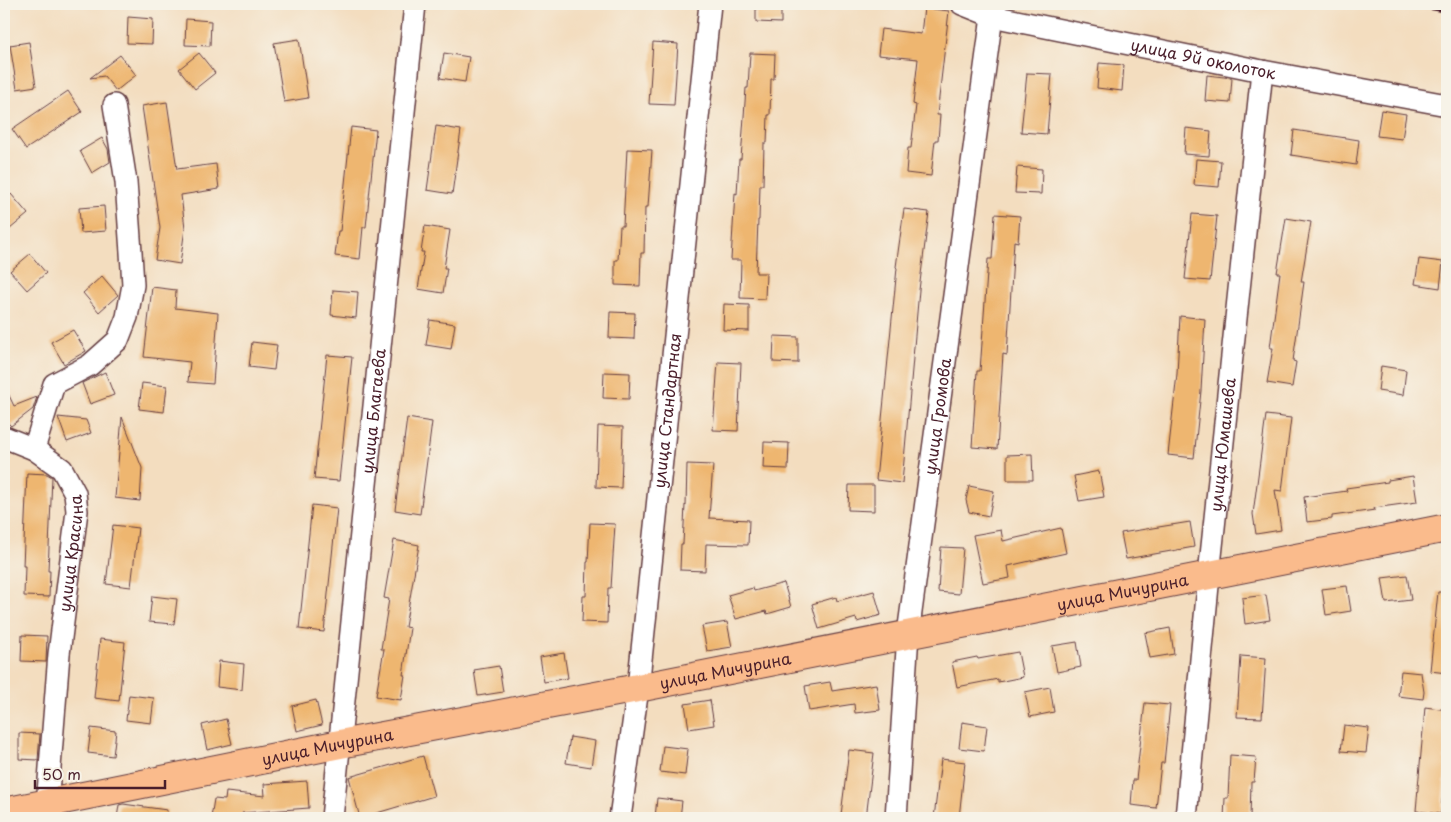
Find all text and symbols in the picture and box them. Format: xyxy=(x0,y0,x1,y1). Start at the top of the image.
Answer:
street label: улица 9й околоток xyxy=(1129,32,1279,84)
street label: улица Стандартная xyxy=(646,332,686,489)
street label: улица Благаева xyxy=(354,347,391,475)
street label: улица Громова xyxy=(917,356,956,476)
street label: улица Юмашева xyxy=(1203,377,1241,513)
street label: улица Красина xyxy=(51,494,88,613)
street label: улица Мичурина xyxy=(1055,566,1190,616)
street label: улица Мичурина xyxy=(657,645,793,694)
street label: улица Мичурина xyxy=(259,721,395,771)
scale bar xyxy=(35,757,165,789)
text: 50 m xyxy=(42,762,81,785)

